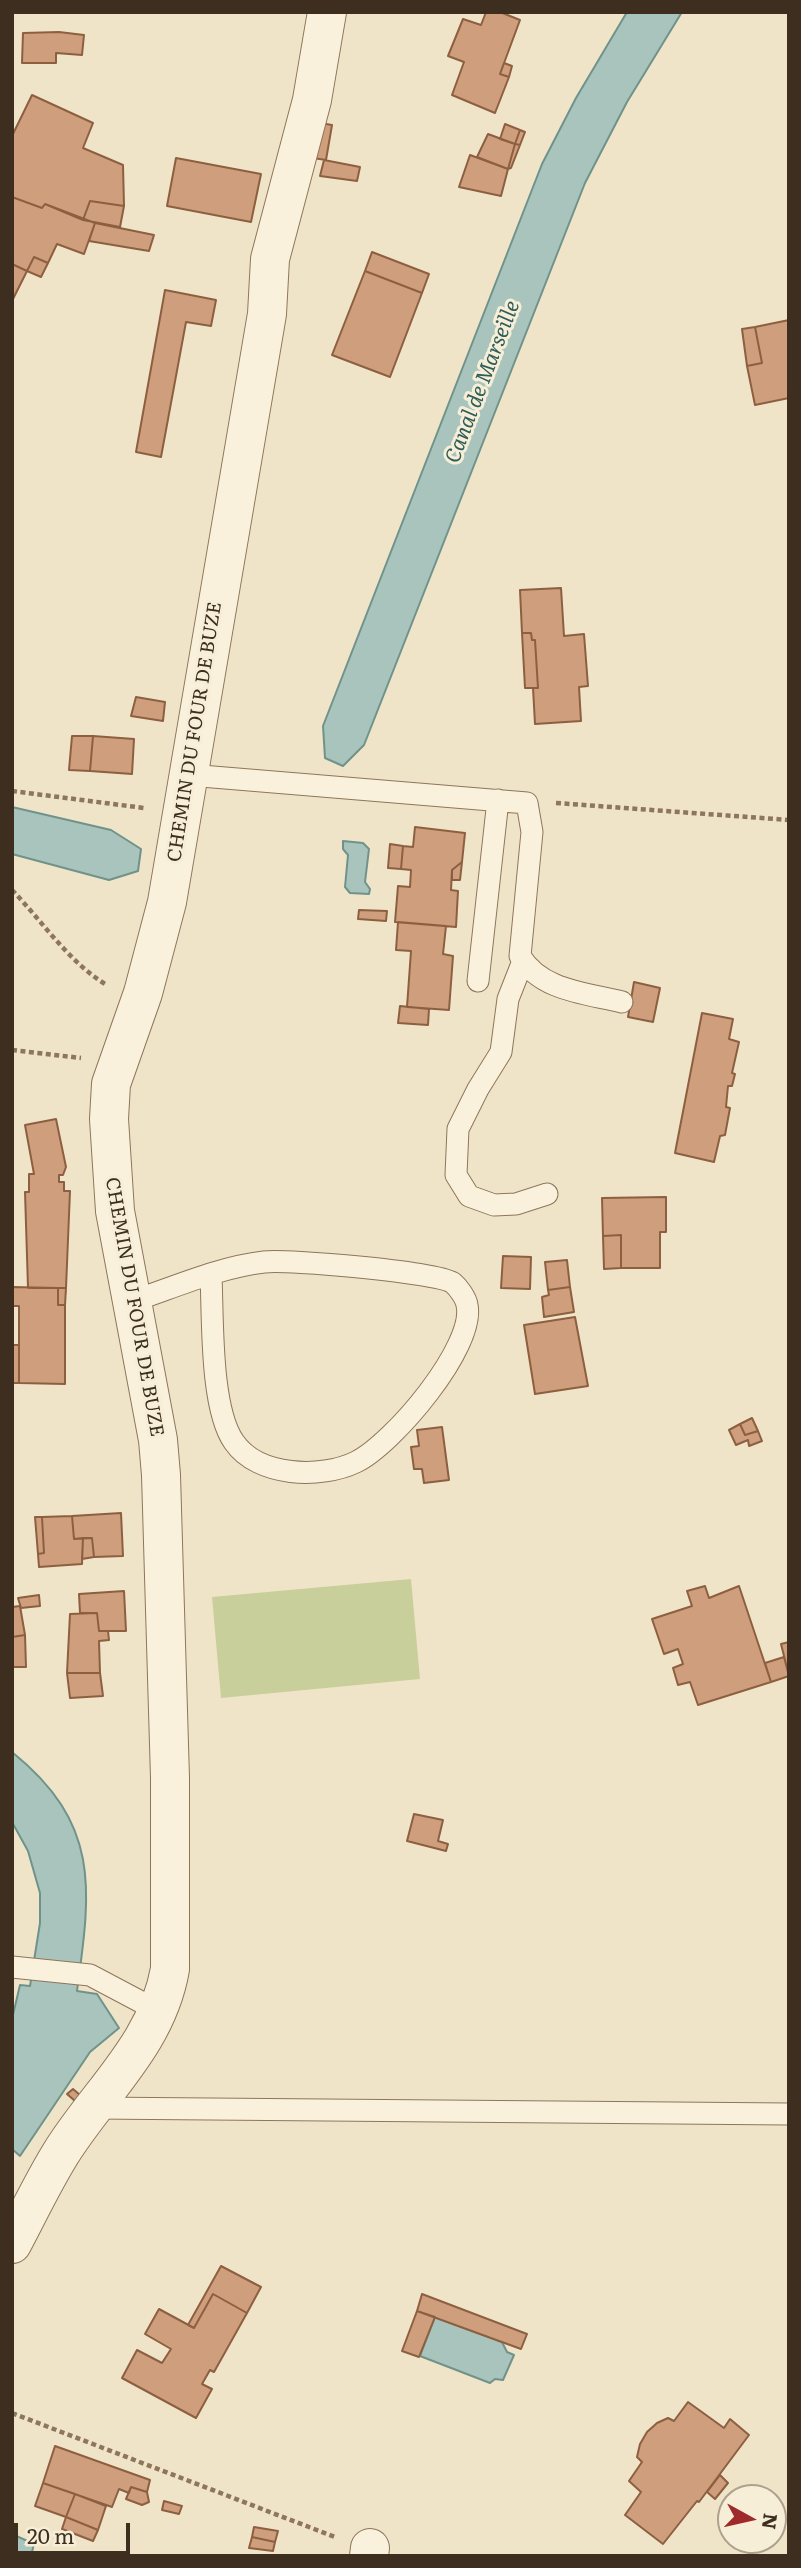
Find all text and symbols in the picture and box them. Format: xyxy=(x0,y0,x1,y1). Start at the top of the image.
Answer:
water label: Canal de Marseille xyxy=(440,297,526,467)
street label: CHEMIN DU FOUR DE BUZE xyxy=(163,600,227,864)
street label: CHEMIN DU FOUR DE BUZE xyxy=(100,1176,168,1438)
north arrow xyxy=(717,2484,787,2554)
scale bar xyxy=(18,2508,133,2552)
text: N xyxy=(756,2512,786,2531)
text: 20 m xyxy=(27,2519,74,2550)

